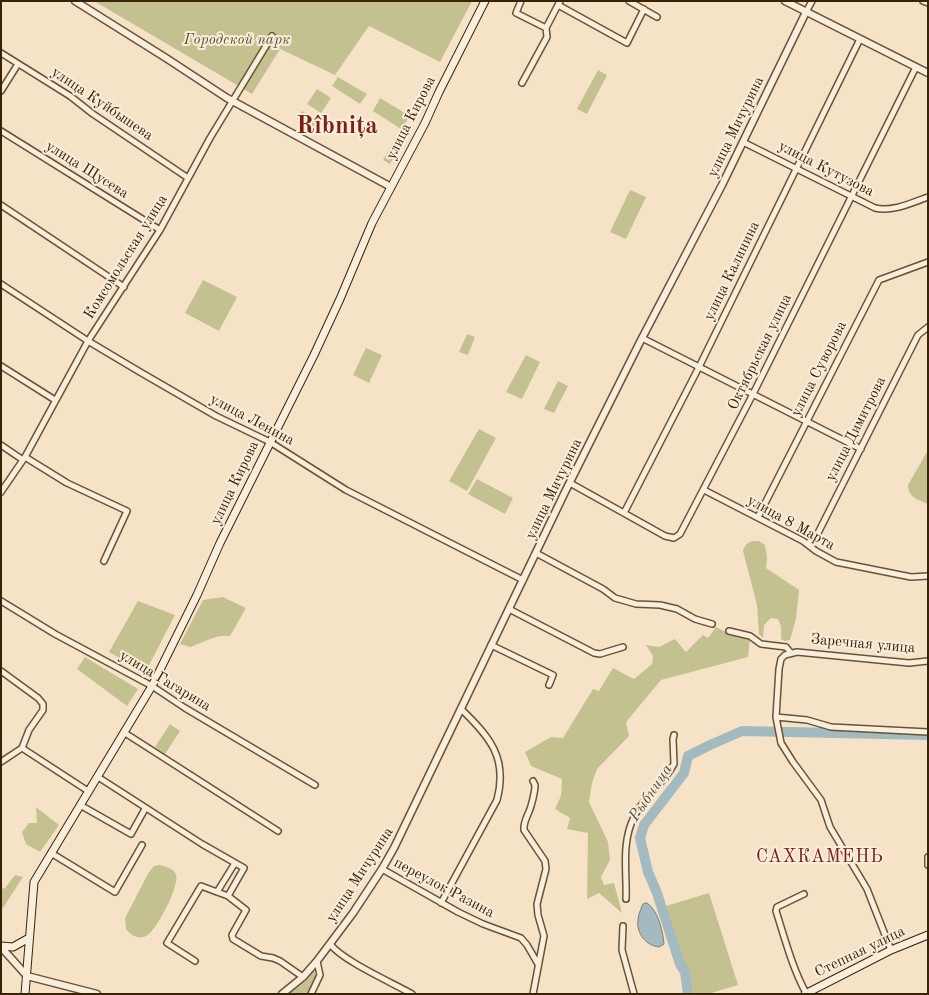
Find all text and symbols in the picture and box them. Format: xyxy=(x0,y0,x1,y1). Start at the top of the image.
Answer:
park label: Городской парк xyxy=(184,31,290,49)
street label: улица Куйбышева xyxy=(48,63,156,145)
street label: улица Кирова xyxy=(382,73,440,163)
street label: улица Мичурина xyxy=(704,74,768,180)
district label: Rîbnița xyxy=(296,111,378,141)
street label: улица Щусева xyxy=(42,137,132,203)
street label: улица Кутузова xyxy=(775,137,877,201)
street label: Комсомольская улица xyxy=(80,191,172,323)
street label: улица Калинина xyxy=(700,218,764,324)
street label: Октябрьская улица xyxy=(724,291,796,413)
street label: улица Суворова xyxy=(787,318,851,420)
street label: улица Димитрова xyxy=(822,374,890,484)
street label: улица Ленина xyxy=(207,390,297,450)
street label: улица Мичурина xyxy=(522,436,586,542)
street label: улица Кирова xyxy=(207,438,263,528)
street label: улица 8 Марта xyxy=(744,491,838,555)
street label: Заречная улица xyxy=(810,630,916,658)
street label: улица Гагарина xyxy=(116,647,214,715)
water label: Рыбница xyxy=(625,761,677,825)
street label: улица Мичурина xyxy=(322,824,398,926)
district label: САХКАМЕНЬ xyxy=(755,846,885,868)
street label: переулок Разина xyxy=(391,854,497,922)
street label: Степная улица xyxy=(812,922,908,982)

